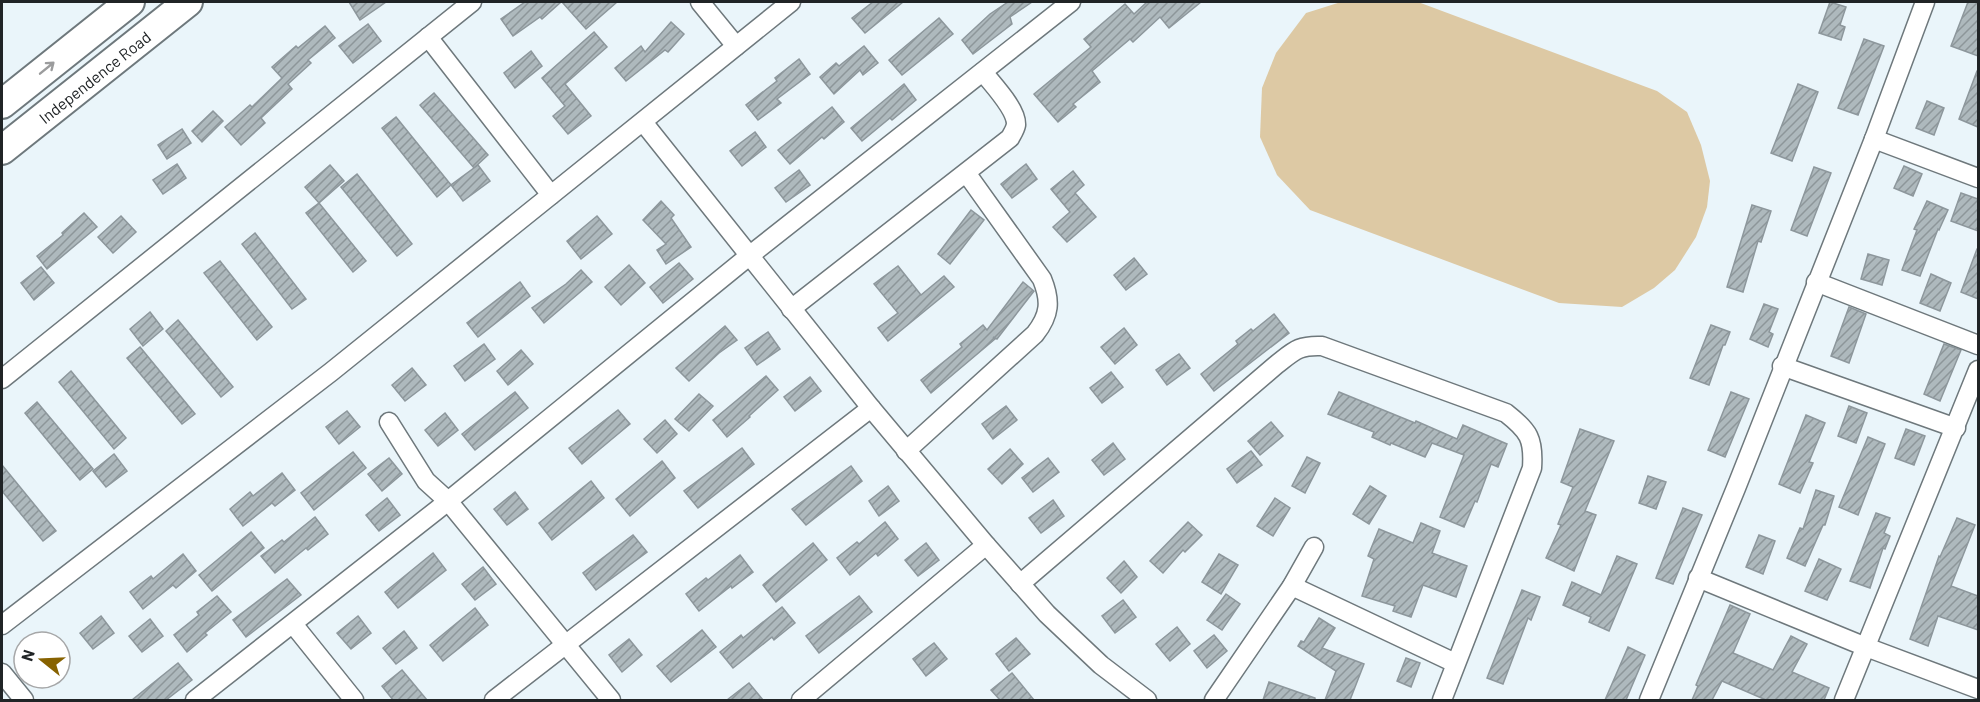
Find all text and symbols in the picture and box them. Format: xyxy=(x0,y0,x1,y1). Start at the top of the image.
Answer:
street label: Independence Road xyxy=(35,26,154,127)
one-way arrow xyxy=(39,61,55,74)
north arrow xyxy=(12,630,72,690)
text: N xyxy=(17,647,38,663)

